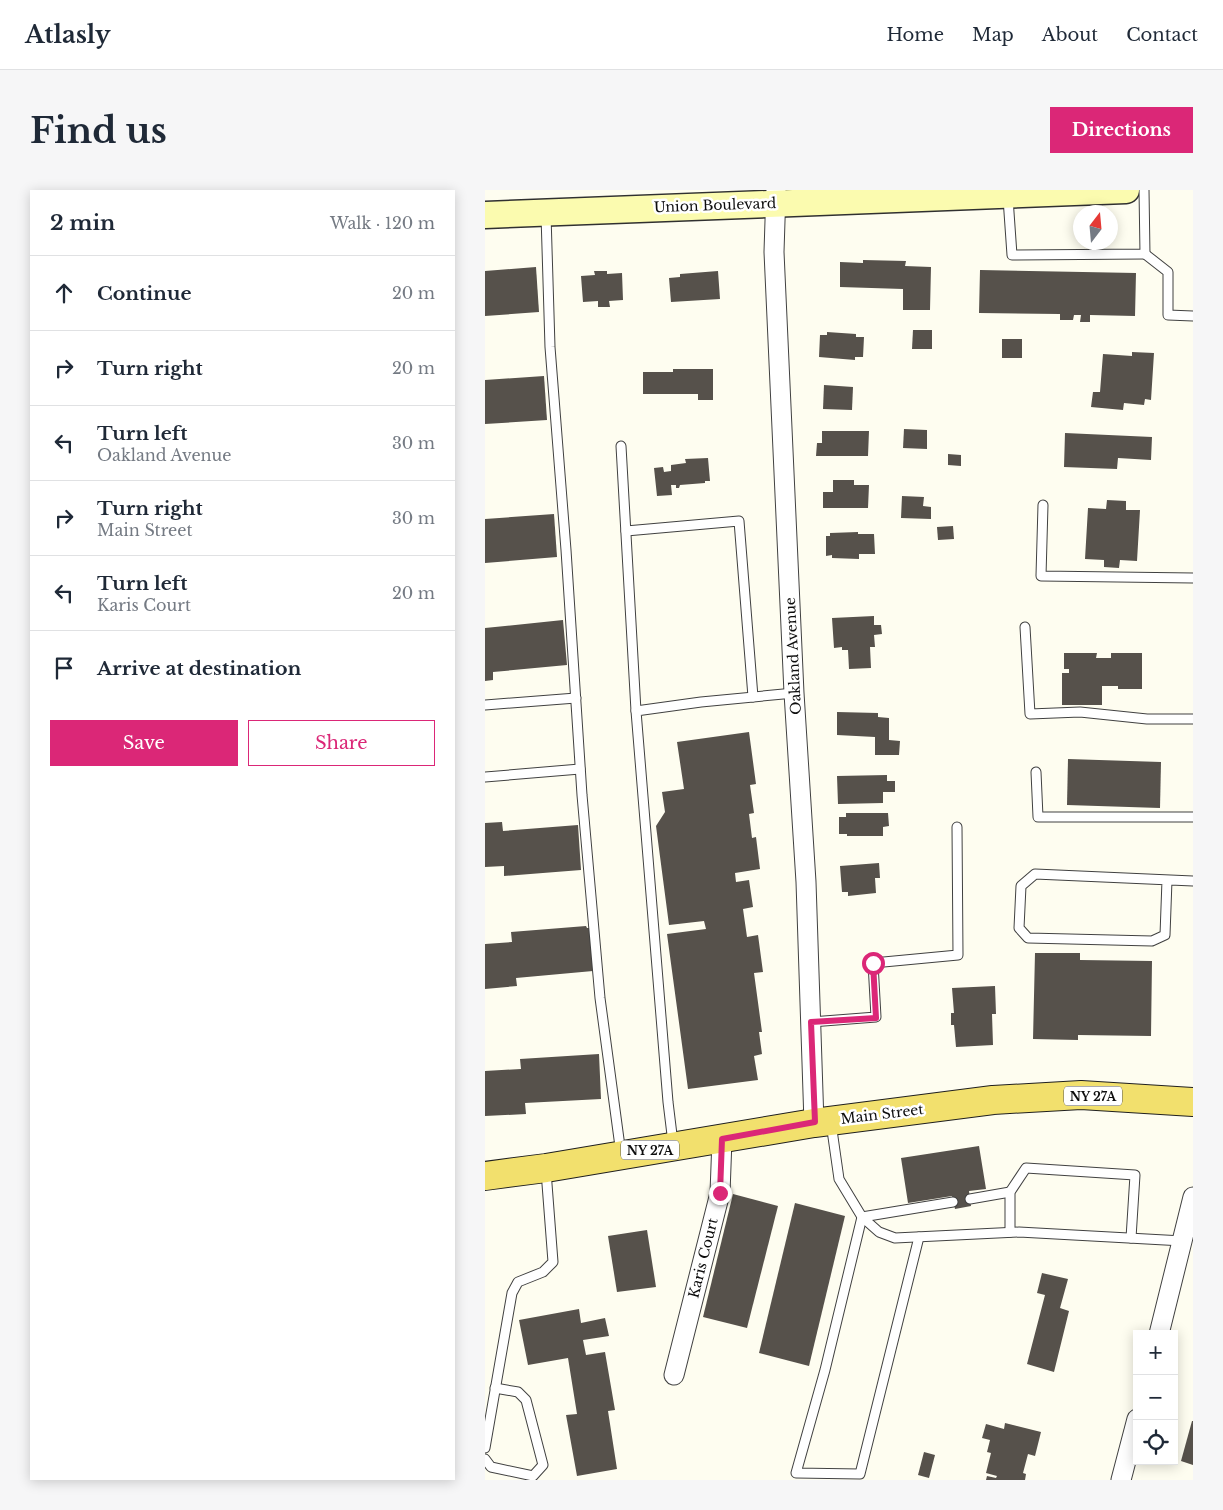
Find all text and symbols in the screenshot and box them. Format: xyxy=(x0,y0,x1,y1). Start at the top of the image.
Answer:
text: Atlasly xyxy=(25,20,111,49)
text: Home xyxy=(886,24,944,46)
text: Map xyxy=(972,24,1014,46)
text: About xyxy=(1042,24,1098,46)
text: Contact xyxy=(1126,24,1198,46)
button: Directions xyxy=(1050,107,1193,153)
text: Find us xyxy=(30,109,167,152)
street label: Union Boulevard xyxy=(653,194,777,216)
north arrow xyxy=(1073,205,1118,250)
text: 2 min xyxy=(50,210,115,236)
text: Walk · 120 m xyxy=(330,213,435,233)
icon: ahead xyxy=(50,279,78,307)
text: Continue xyxy=(97,282,192,305)
text: 20 m xyxy=(392,283,435,303)
icon: right xyxy=(50,354,78,382)
text: Turn right xyxy=(97,357,203,380)
text: 20 m xyxy=(392,358,435,378)
text: Turn left xyxy=(97,422,188,445)
icon: left xyxy=(50,429,78,457)
text: 30 m xyxy=(392,433,435,453)
text: Oakland Avenue xyxy=(97,445,232,465)
text: Turn right xyxy=(97,497,203,520)
icon: right xyxy=(50,504,78,532)
text: 30 m xyxy=(392,508,435,528)
text: Main Street xyxy=(97,520,193,540)
text: Turn left xyxy=(97,572,188,595)
icon: left xyxy=(50,579,78,607)
text: 20 m xyxy=(392,583,435,603)
text: Karis Court xyxy=(97,595,191,615)
street label: Oakland Avenue xyxy=(781,597,805,715)
icon: arrive xyxy=(50,654,78,682)
text: Arrive at destination xyxy=(97,657,301,680)
button: Save xyxy=(50,720,238,766)
button: Share xyxy=(248,720,435,766)
route start xyxy=(862,952,885,975)
road number: NY 27A xyxy=(1064,1086,1122,1106)
street label: Main Street xyxy=(839,1100,925,1128)
road number: NY 27A xyxy=(621,1140,679,1160)
route end xyxy=(709,1182,732,1205)
street label: Karis Court xyxy=(684,1215,722,1300)
map controls xyxy=(1133,1330,1178,1465)
button: + xyxy=(1133,1330,1178,1375)
button: − xyxy=(1133,1375,1178,1420)
button: locate xyxy=(1133,1420,1178,1465)

